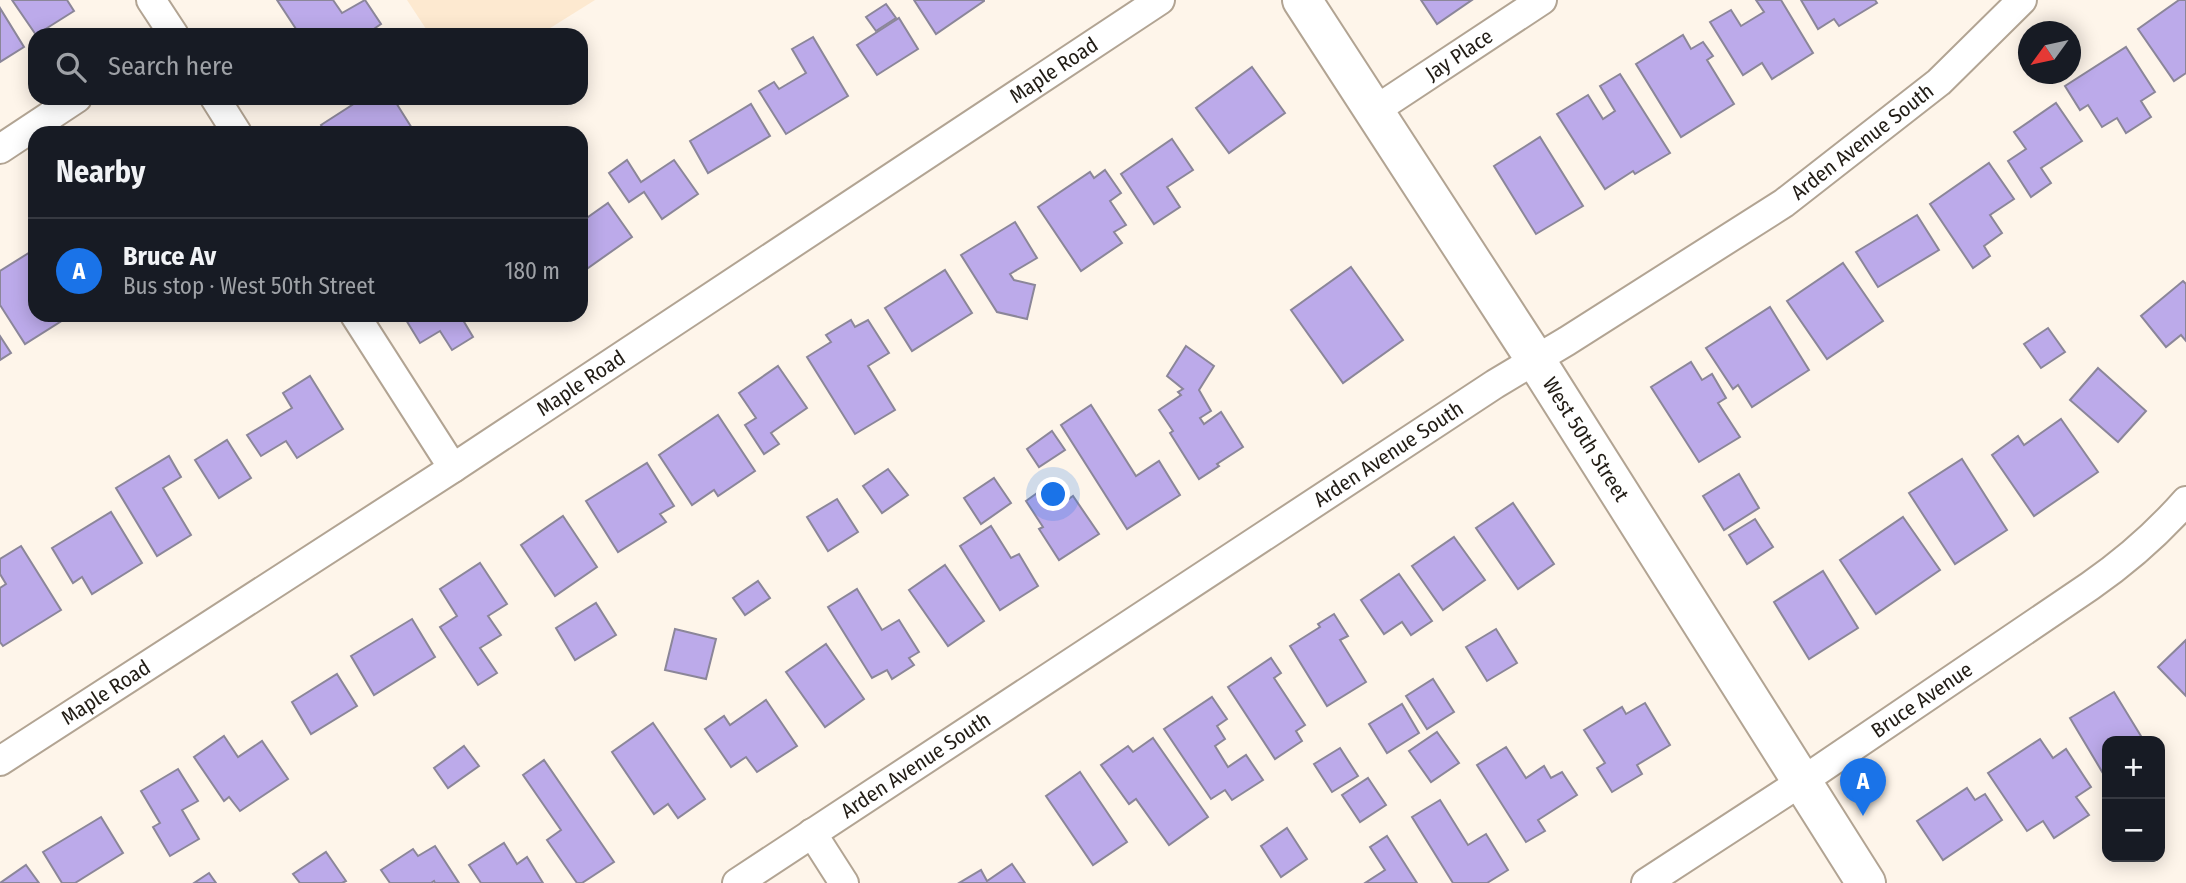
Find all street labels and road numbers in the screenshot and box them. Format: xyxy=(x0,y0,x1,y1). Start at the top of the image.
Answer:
street label: Jay Place xyxy=(1420,23,1498,86)
street label: Maple Road xyxy=(1005,32,1103,109)
street label: Arden Avenue South xyxy=(1786,78,1939,206)
street label: Maple Road xyxy=(532,345,630,422)
street label: West 50th Street xyxy=(1537,372,1635,506)
street label: Arden Avenue South xyxy=(1309,395,1468,513)
street label: Maple Road xyxy=(56,654,155,731)
street label: Bruce Avenue xyxy=(1866,656,1977,744)
street label: Arden Avenue South xyxy=(836,707,996,824)

